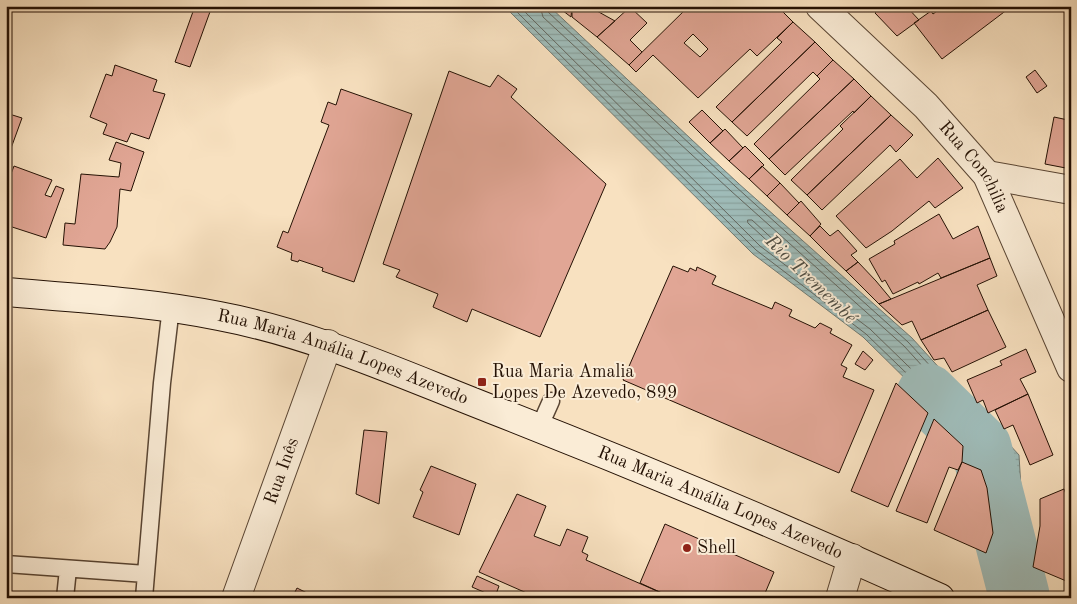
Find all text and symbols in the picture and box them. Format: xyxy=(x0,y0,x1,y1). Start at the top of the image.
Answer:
street label: Rua Conchilia xyxy=(935,118,1011,216)
water label: Rio Tremembé xyxy=(760,231,861,330)
street label: Rua Maria Amália Lopes Azevedo xyxy=(216,307,471,408)
place label: Rua Maria Amalia Lopes De Azevedo, 899 xyxy=(492,363,677,402)
marker: Rua Maria Amalia Lopes De Azevedo, 899 xyxy=(476,376,488,388)
street label: Rua Inês xyxy=(262,435,302,507)
street label: Rua Maria Amália Lopes Azevedo xyxy=(595,443,845,563)
place label: Shell xyxy=(697,539,736,557)
marker: Shell xyxy=(681,542,693,554)

